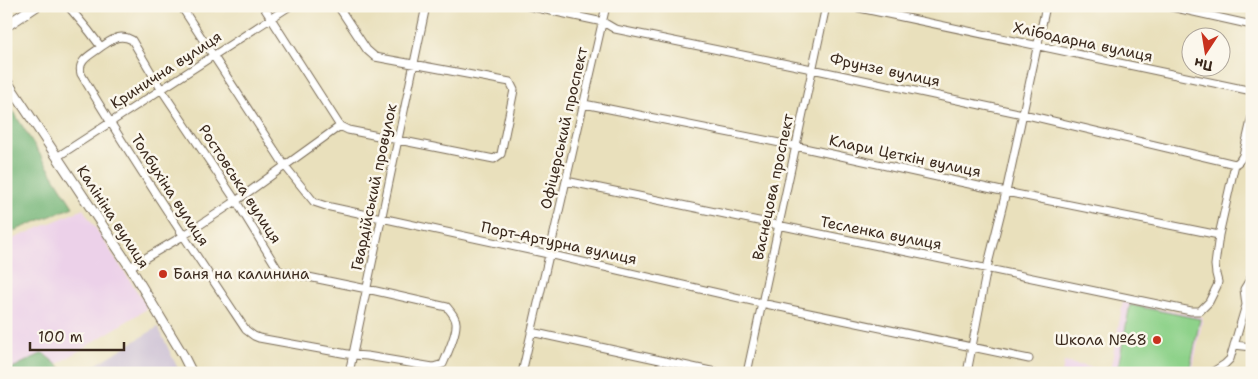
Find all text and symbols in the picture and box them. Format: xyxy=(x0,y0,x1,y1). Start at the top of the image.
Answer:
street label: Хлібодарна вулиця xyxy=(1011,17,1155,67)
street label: Кринична вулиця xyxy=(107,27,225,113)
north arrow xyxy=(1180,28,1230,78)
street label: Офіцерський проспект xyxy=(536,44,593,211)
street label: Фрунзе вулиця xyxy=(828,49,942,91)
text: Пн xyxy=(1192,54,1214,75)
street label: Гвардійський провулок xyxy=(347,102,401,272)
street label: Васнецова проспект xyxy=(748,112,798,262)
street label: Ростовська вулиця xyxy=(194,121,286,247)
street label: Толбухіна вулиця xyxy=(126,130,214,250)
street label: Клари Цеткін вулиця xyxy=(827,130,983,182)
street label: Калініна вулиця xyxy=(72,162,154,272)
street label: Тесленка вулиця xyxy=(819,211,943,255)
street label: Порт-Артурна вулиця xyxy=(479,217,639,269)
place label: Баня на калинина xyxy=(173,264,310,284)
marker: Баня на калинина xyxy=(157,268,169,280)
scale bar xyxy=(30,319,124,351)
text: 100 m xyxy=(38,327,83,347)
place label: Школа №68 xyxy=(1055,330,1147,350)
marker: Школа №68 xyxy=(1151,334,1163,346)

